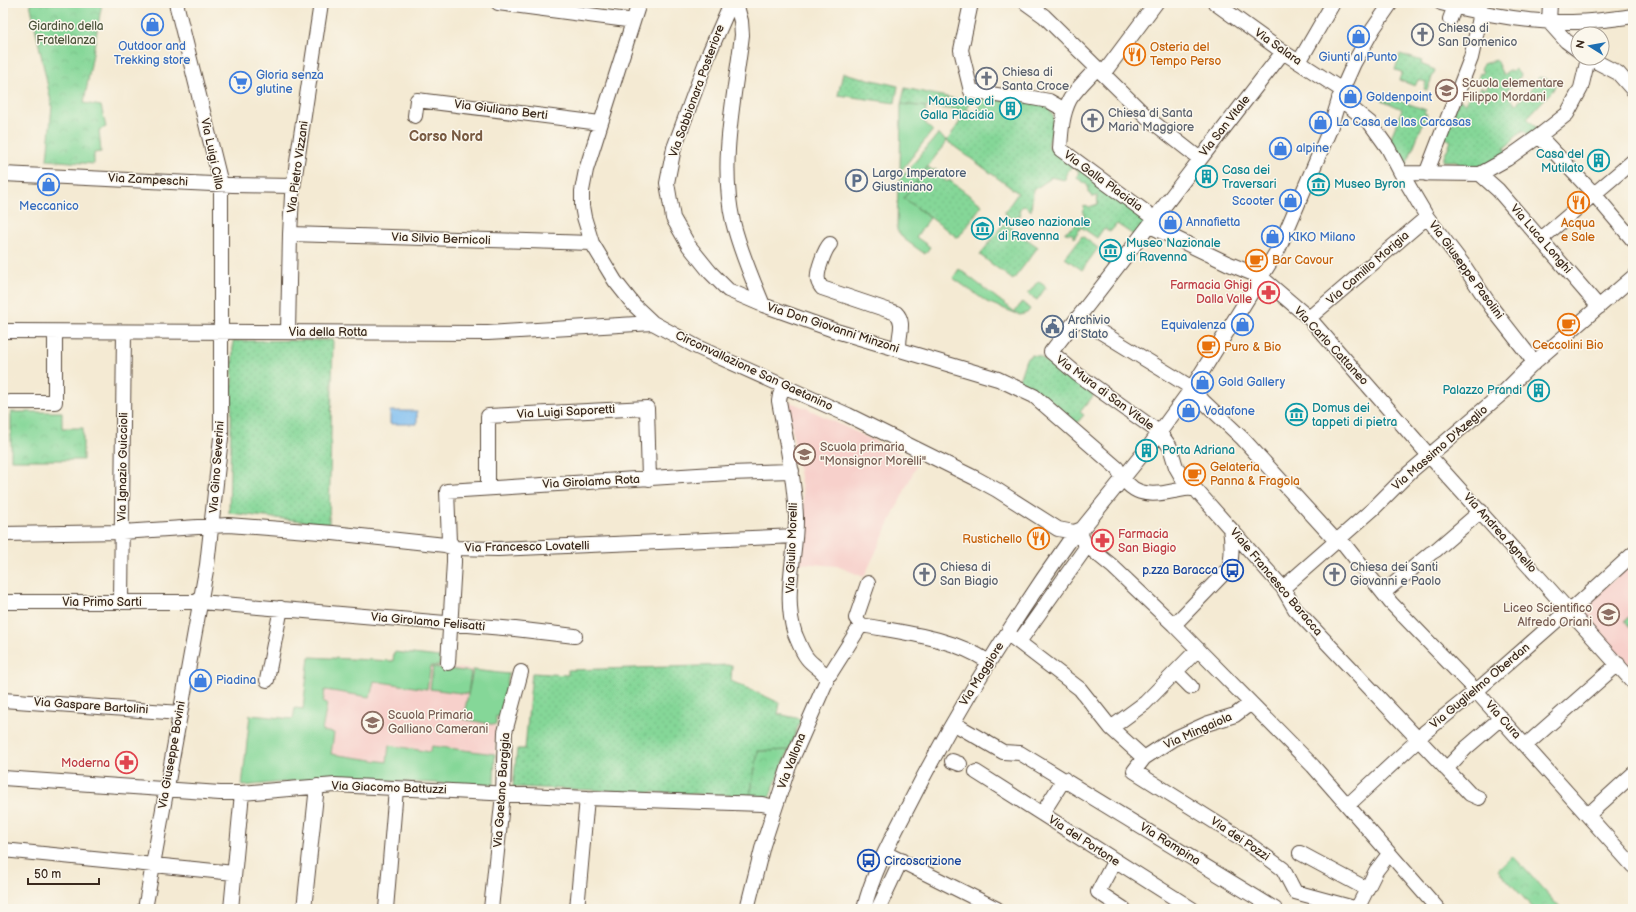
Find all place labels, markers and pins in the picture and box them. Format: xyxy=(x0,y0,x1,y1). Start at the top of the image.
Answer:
shop icon: Outdoor and Trekking store xyxy=(139,12,165,38)
place label: Chiesa di San Domenico xyxy=(1438,21,1517,50)
church icon: Chiesa di San Domenico xyxy=(1409,22,1435,48)
shop icon: Giunti al Punto xyxy=(1345,23,1371,49)
place label: Outdoor and Trekking store xyxy=(114,39,190,68)
place label: Osteria del Tempo Perso xyxy=(1150,40,1221,69)
restaurant icon: Osteria del Tempo Perso xyxy=(1121,41,1147,67)
place label: Giunti al Punto xyxy=(1319,50,1398,65)
place label: Chiesa di Santa Croce xyxy=(1002,65,1069,94)
church icon: Chiesa di Santa Croce xyxy=(973,66,999,92)
place label: Gloria senza glutine xyxy=(256,68,324,97)
supermarket icon: Gloria senza glutine xyxy=(228,69,254,95)
place label: Scuola elementare Filippo Mordani xyxy=(1462,76,1564,105)
school or university icon: Scuola elementare Filippo Mordani xyxy=(1434,77,1460,103)
shop icon: Goldenpoint xyxy=(1337,84,1363,110)
place label: Goldenpoint xyxy=(1366,90,1433,105)
place label: Mausoleo di Galla Placidia xyxy=(920,94,994,123)
building icon: Mausoleo di Galla Placidia xyxy=(997,95,1023,121)
place label: Chiesa di Santa Maria Maggiore xyxy=(1108,106,1194,135)
church icon: Chiesa di Santa Maria Maggiore xyxy=(1079,107,1105,133)
shop icon: La Casa de las Carcasas xyxy=(1307,109,1333,135)
place label: La Casa de las Carcasas xyxy=(1336,115,1471,130)
shop icon: alpine xyxy=(1268,135,1294,161)
place label: alpine xyxy=(1296,141,1329,156)
place label: Casa del Mutilato xyxy=(1536,147,1584,176)
building icon: Casa del Mutilato xyxy=(1586,148,1612,174)
place label: Casa dei Traversari xyxy=(1222,163,1277,192)
building icon: Casa dei Traversari xyxy=(1193,164,1219,190)
place label: Largo Imperatore Giustiniano xyxy=(872,166,966,195)
parking icon: Largo Imperatore Giustiniano xyxy=(844,167,870,193)
museum icon: Museo Byron xyxy=(1305,171,1331,197)
shop icon: Meccanico xyxy=(36,172,62,198)
place label: Museo Byron xyxy=(1334,177,1406,192)
shop icon: Scooter xyxy=(1277,188,1303,214)
restaurant icon: Acqua e Sale xyxy=(1565,189,1591,215)
place label: Scooter xyxy=(1232,194,1275,209)
place label: Meccanico xyxy=(19,199,79,214)
shop icon: Annafietta xyxy=(1157,209,1183,235)
place label: Museo nazionale di Ravenna xyxy=(998,215,1090,244)
place label: Annafietta xyxy=(1186,215,1241,230)
museum icon: Museo nazionale di Ravenna xyxy=(969,216,995,242)
place label: Acqua e Sale xyxy=(1561,216,1595,245)
shop icon: KIKO Milano xyxy=(1260,224,1286,250)
place label: KIKO Milano xyxy=(1288,230,1356,245)
place label: Museo Nazionale di Ravenna xyxy=(1126,236,1221,265)
museum icon: Museo Nazionale di Ravenna xyxy=(1098,237,1124,263)
cafe icon: Bar Cavour xyxy=(1243,247,1269,273)
place label: Bar Cavour xyxy=(1272,253,1334,268)
place label: Farmacia Ghigi Dalla Valle xyxy=(1170,278,1252,307)
pharmacy icon: Farmacia Ghigi Dalla Valle xyxy=(1255,279,1281,305)
cafe icon: Ceccolini Bio xyxy=(1555,311,1581,337)
shop icon: Equivalenza xyxy=(1229,312,1255,338)
place label: Archivio di Stato xyxy=(1068,313,1110,342)
public building icon: Archivio di Stato xyxy=(1039,314,1065,340)
place label: Equivalenza xyxy=(1161,318,1226,333)
cafe icon: Puro & Bio xyxy=(1195,334,1221,360)
place label: Ceccolini Bio xyxy=(1532,338,1604,353)
place label: Puro & Bio xyxy=(1224,340,1282,355)
shop icon: Gold Gallery xyxy=(1190,369,1216,395)
place label: Gold Gallery xyxy=(1218,375,1286,390)
building icon: Palazzo Prandi xyxy=(1525,377,1551,403)
place label: Palazzo Prandi xyxy=(1442,383,1522,398)
shop icon: Vodafone xyxy=(1176,398,1202,424)
place label: Domus dei tappeti di pietra xyxy=(1312,401,1397,430)
museum icon: Domus dei tappeti di pietra xyxy=(1284,402,1310,428)
place label: Vodafone xyxy=(1204,404,1255,419)
building icon: Porta Adriana xyxy=(1134,437,1160,463)
place label: Scuola primaria "Monsignor Morelli" xyxy=(820,440,926,469)
school or university icon: Scuola primaria "Monsignor Morelli" xyxy=(792,441,818,467)
place label: Porta Adriana xyxy=(1162,443,1235,458)
place label: Gelateria Panna & Fragola xyxy=(1210,460,1300,489)
cafe icon: Gelateria Panna & Fragola xyxy=(1181,461,1207,487)
restaurant icon: Rustichello xyxy=(1025,526,1051,552)
place label: Farmacia San Biagio xyxy=(1118,527,1177,556)
pharmacy icon: Farmacia San Biagio xyxy=(1089,528,1115,554)
place label: Rustichello xyxy=(962,532,1022,547)
bus stop icon: p.zza Baracca xyxy=(1220,557,1246,583)
place label: Chiesa di San Biagio xyxy=(940,560,999,589)
place label: Chiesa dei Santi Giovanni e Paolo xyxy=(1350,560,1441,589)
church icon: Chiesa di San Biagio xyxy=(912,561,938,587)
church icon: Chiesa dei Santi Giovanni e Paolo xyxy=(1322,561,1348,587)
place label: p.zza Baracca xyxy=(1142,563,1218,578)
place label: Liceo Scientifico Alfredo Oriani xyxy=(1503,601,1592,630)
school or university icon: Liceo Scientifico Alfredo Oriani xyxy=(1595,602,1621,628)
shop icon: Piadina xyxy=(188,667,214,693)
place label: Piadina xyxy=(216,673,257,688)
place label: Scuola Primaria Galliano Camerani xyxy=(388,708,489,737)
school or university icon: Scuola Primaria Galliano Camerani xyxy=(360,709,386,735)
pharmacy icon: Moderna xyxy=(113,750,139,776)
place label: Moderna xyxy=(61,756,110,771)
bus stop icon: Circoscrizione xyxy=(855,848,881,874)
place label: Circoscrizione xyxy=(884,854,961,869)

